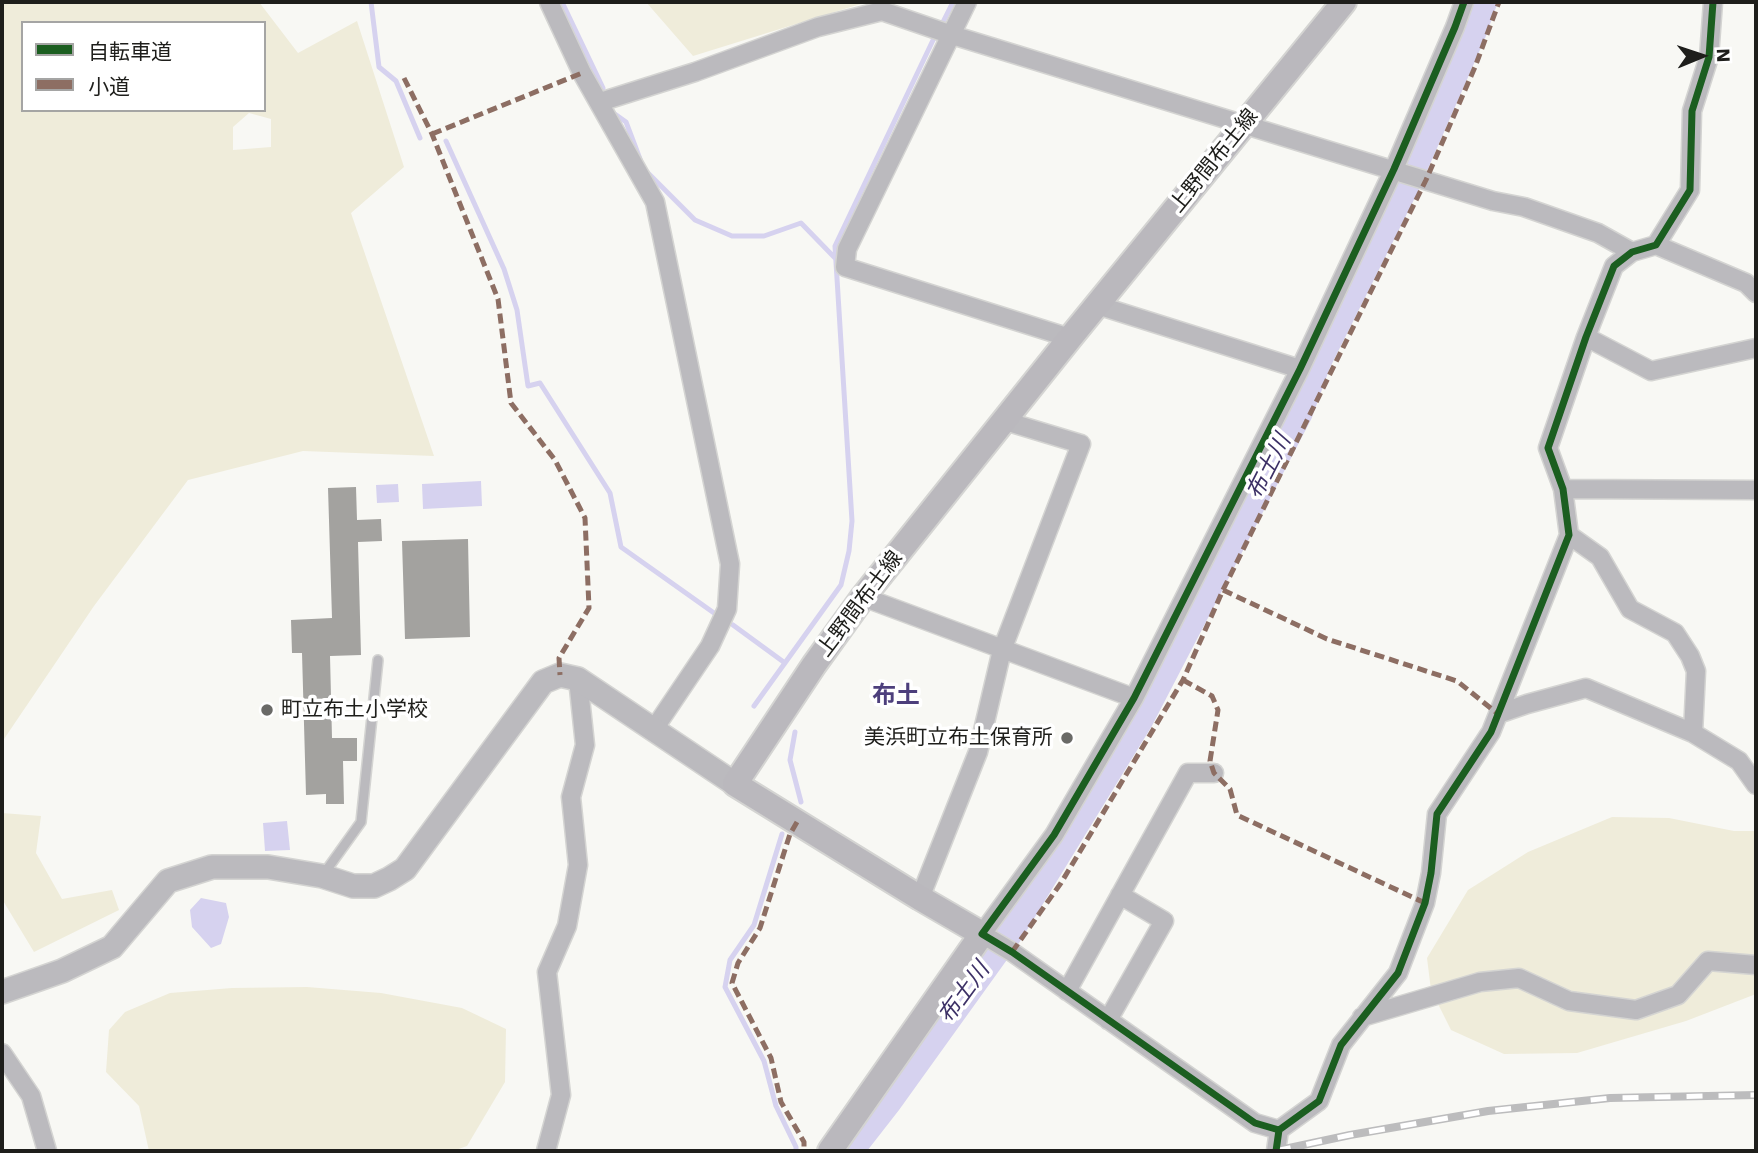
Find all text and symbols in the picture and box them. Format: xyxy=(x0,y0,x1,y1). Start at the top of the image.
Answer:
legend xyxy=(21,21,266,112)
north arrow xyxy=(1667,21,1737,91)
text: 自転車道 xyxy=(88,39,172,64)
text: N xyxy=(1712,48,1735,63)
text: 小道 xyxy=(88,74,130,99)
street label: 上野間布土線 xyxy=(1165,104,1263,218)
water label: 布土川 xyxy=(1241,430,1297,504)
street label: 上野間布土線 xyxy=(812,546,908,662)
district label: 布土 xyxy=(872,682,920,710)
place label: 町立布土小学校 xyxy=(281,697,428,723)
marker: 町立布土小学校 xyxy=(259,702,275,718)
place label: 美浜町立布土保育所 xyxy=(864,725,1053,751)
marker: 美浜町立布土保育所 xyxy=(1059,730,1075,746)
water label: 布土川 xyxy=(933,957,995,1029)

